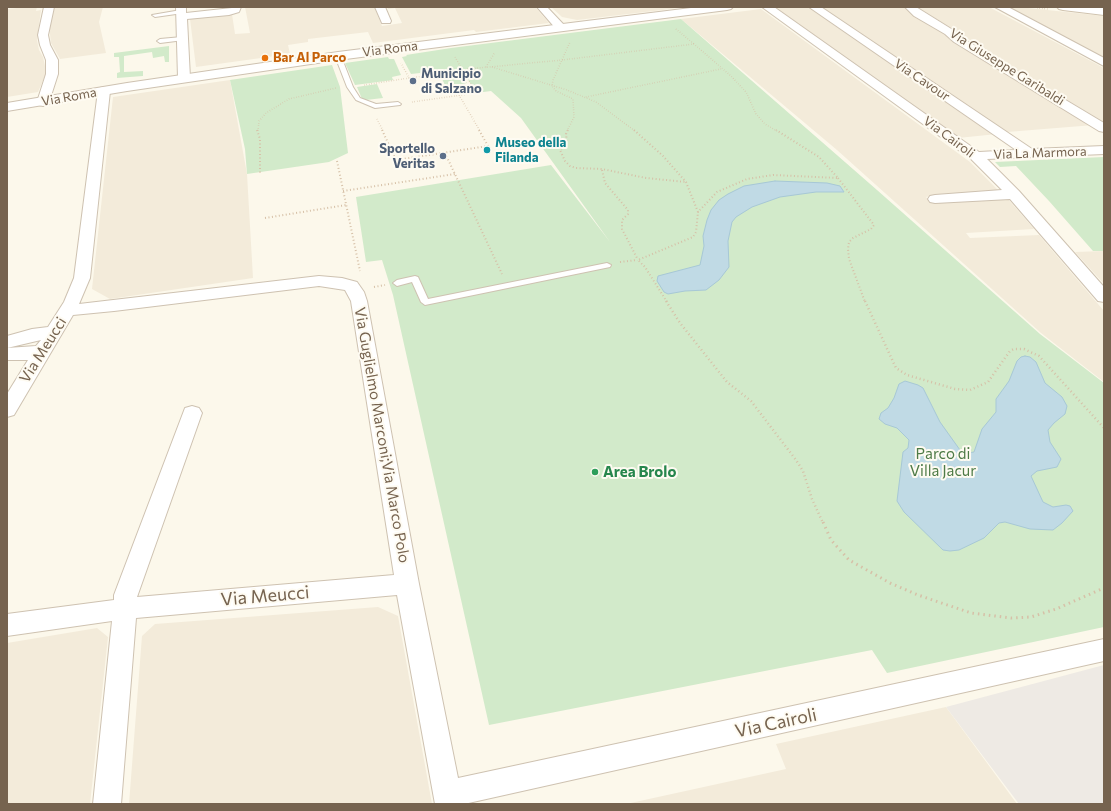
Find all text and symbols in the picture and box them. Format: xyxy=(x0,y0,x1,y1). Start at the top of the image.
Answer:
street label: Via Giuseppe Garibaldi xyxy=(947,25,1067,109)
street label: Via Roma xyxy=(361,38,419,60)
place label: Bar Al Parco xyxy=(273,50,346,66)
marker: Bar Al Parco xyxy=(260,53,270,63)
street label: Via Cavour xyxy=(891,56,953,104)
place label: Municipio di Salzano xyxy=(421,66,482,97)
marker: Municipio di Salzano xyxy=(408,76,418,86)
street label: Via Roma xyxy=(40,84,98,110)
street label: Via Cairoli xyxy=(920,113,978,161)
place label: Museo della Filanda xyxy=(495,135,566,166)
place label: Sportello Veritas xyxy=(379,141,435,172)
street label: Via La Marmora xyxy=(993,144,1087,162)
marker: Museo della Filanda xyxy=(482,145,492,155)
marker: Sportello Veritas xyxy=(438,151,448,161)
street label: Via Guglielmo Marconi;Via Marco Polo xyxy=(351,306,413,564)
street label: Via Meucci xyxy=(16,314,70,386)
park label: Parco di Villa Jacur xyxy=(910,445,976,480)
place label: Area Brolo xyxy=(603,463,676,481)
marker: Area Brolo xyxy=(590,467,600,477)
street label: Via Meucci xyxy=(220,581,310,611)
street label: Via Cairoli xyxy=(733,704,819,742)

